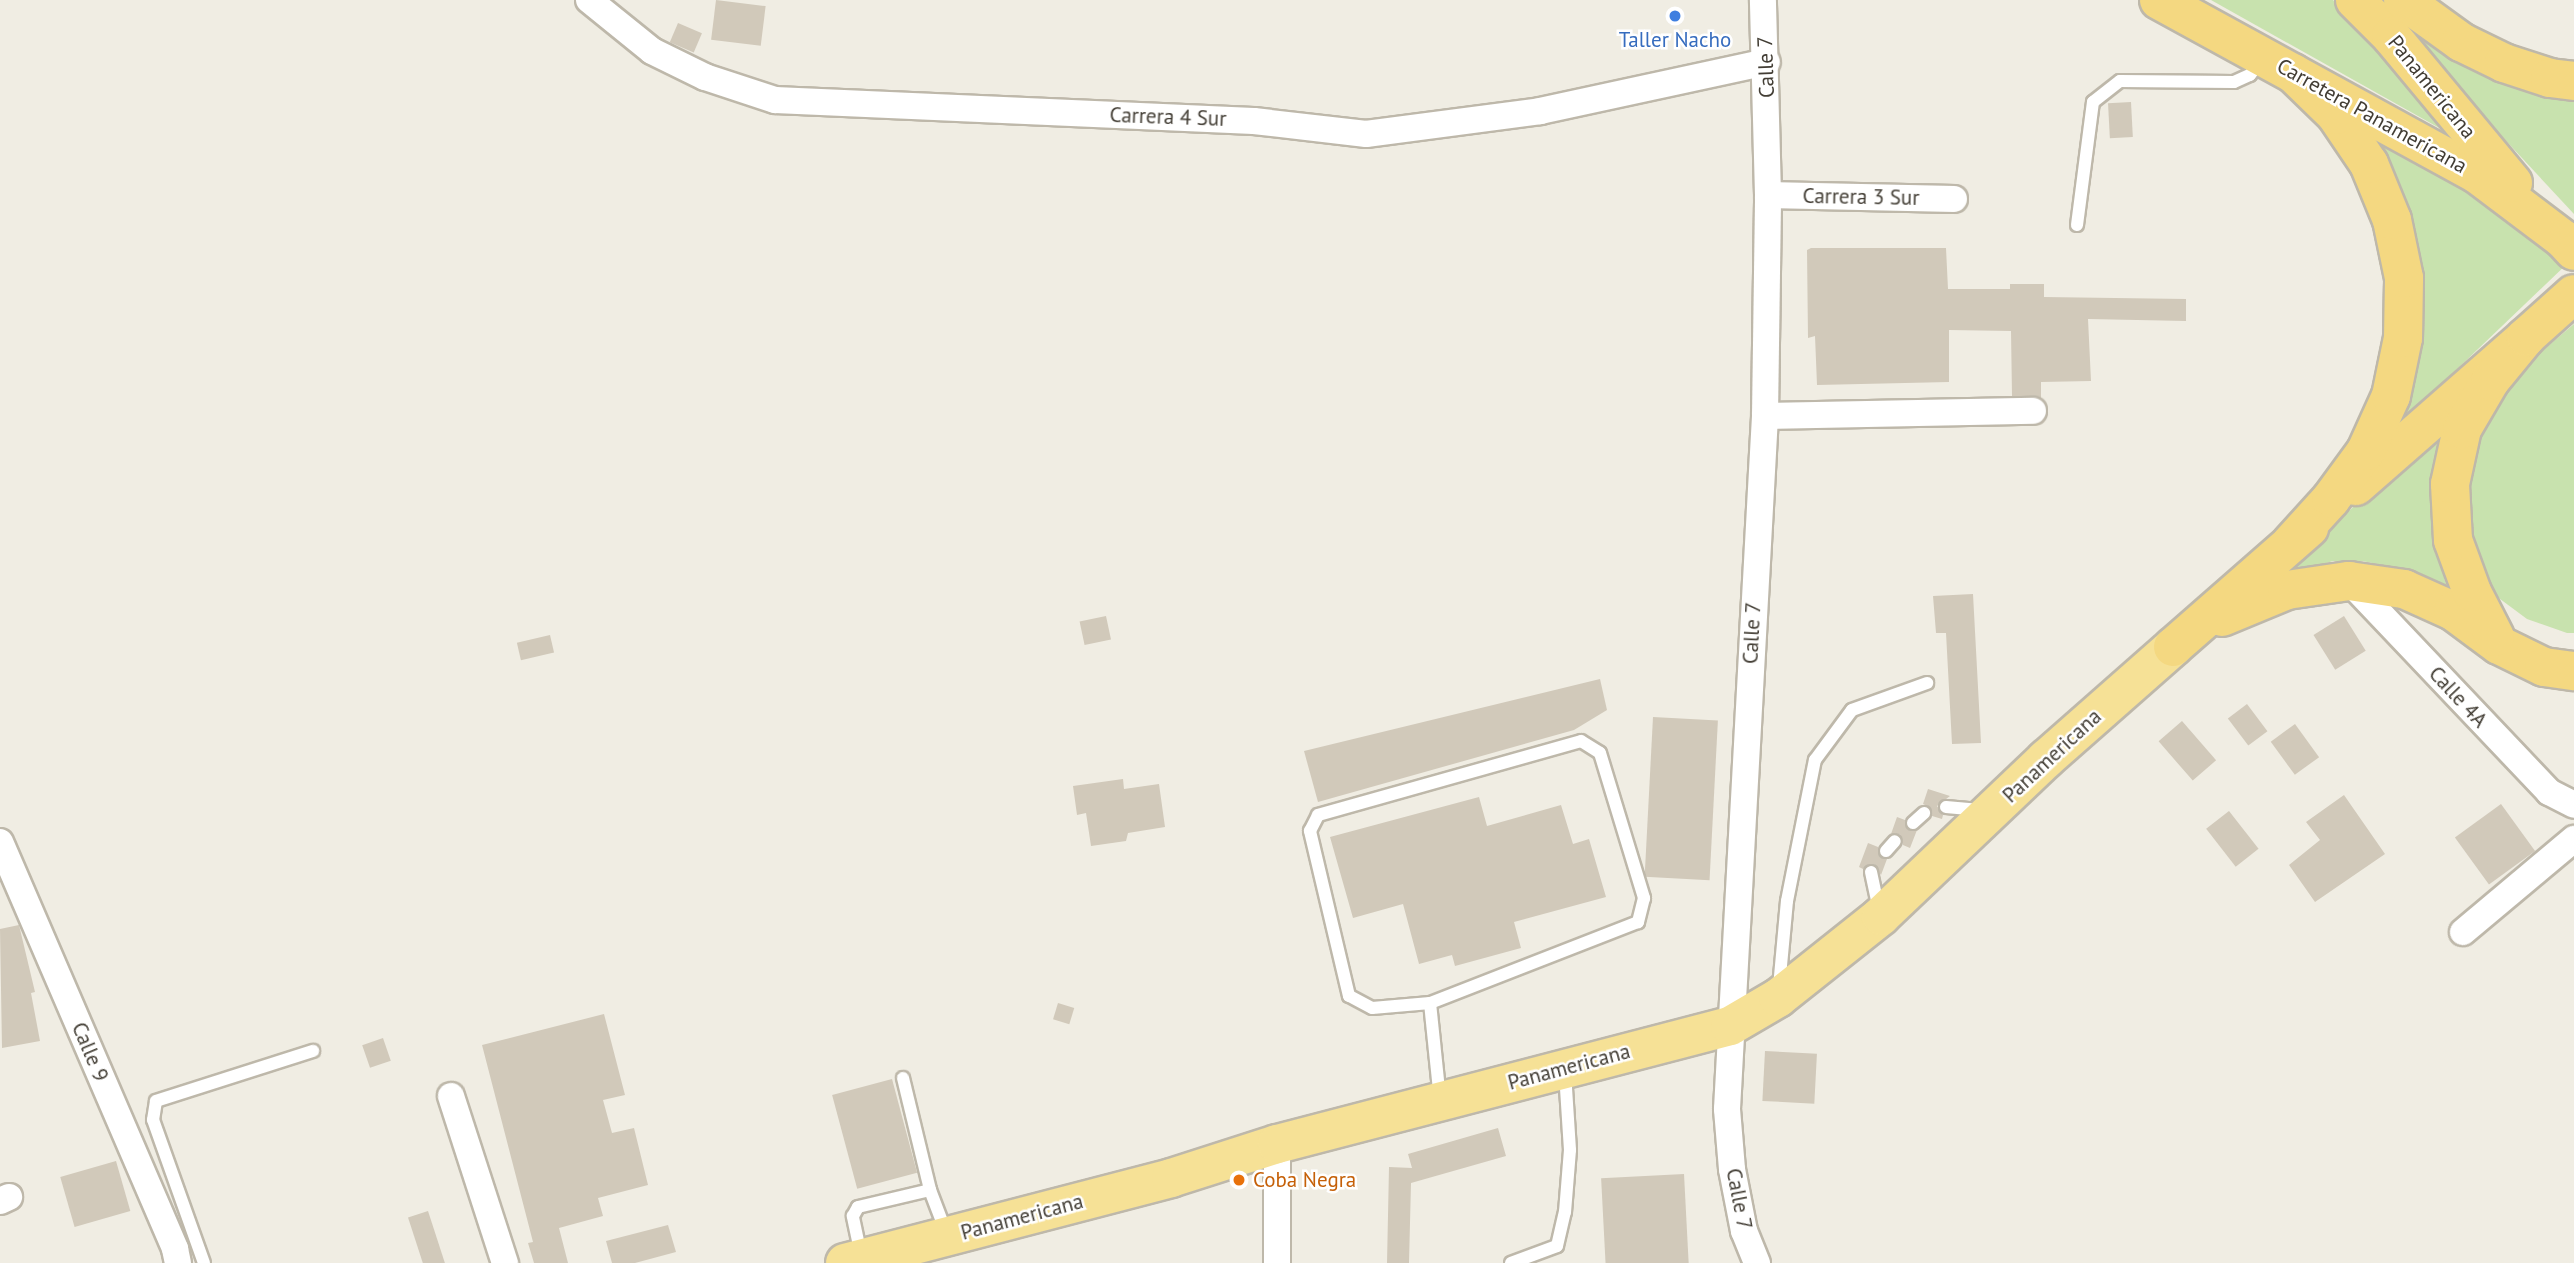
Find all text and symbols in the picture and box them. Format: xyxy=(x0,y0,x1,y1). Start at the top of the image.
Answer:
marker: Taller Nacho xyxy=(1667,8,1683,24)
place label: Taller Nacho xyxy=(1619,27,1731,53)
street label: Panamericana xyxy=(2383,30,2481,144)
street label: Calle 7 xyxy=(1752,36,1780,98)
street label: Carretera Panamericana xyxy=(2273,53,2471,179)
street label: Carrera 4 Sur xyxy=(1109,102,1227,132)
street label: Carrera 3 Sur xyxy=(1802,183,1920,211)
street label: Calle 7 xyxy=(1738,601,1766,665)
street label: Calle 4A xyxy=(2423,661,2493,733)
street label: Panamericana xyxy=(1997,704,2107,808)
street label: Calle 9 xyxy=(66,1019,114,1085)
street label: Panamericana xyxy=(1505,1039,1633,1095)
street label: Calle 7 xyxy=(1721,1166,1757,1232)
place label: Coba Negra xyxy=(1253,1167,1356,1193)
marker: Coba Negra xyxy=(1231,1172,1247,1188)
street label: Panamericana xyxy=(958,1189,1086,1245)

